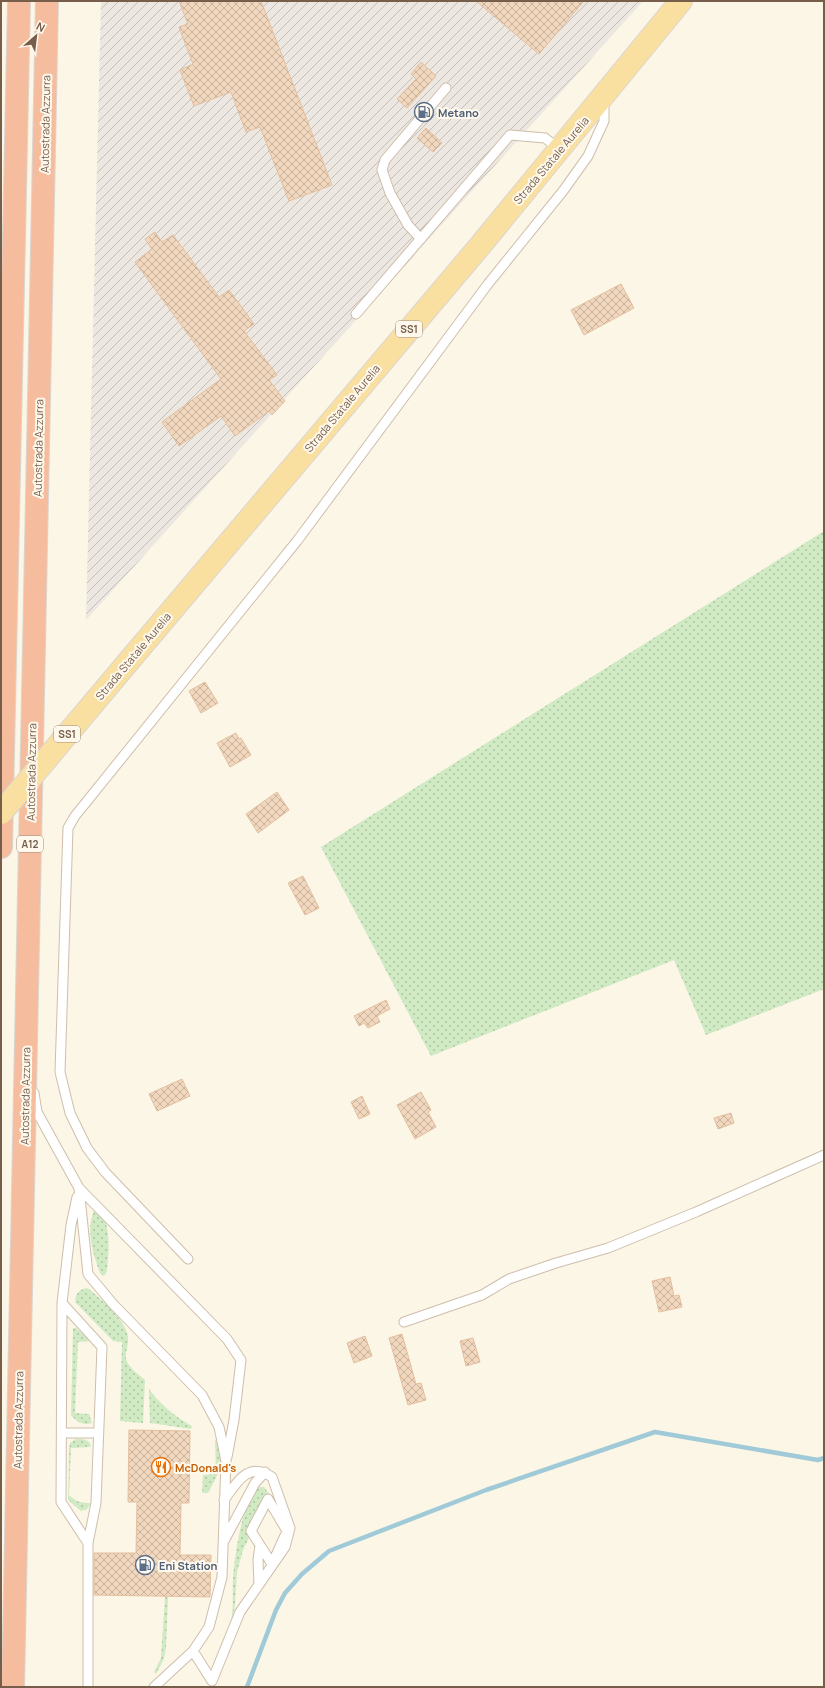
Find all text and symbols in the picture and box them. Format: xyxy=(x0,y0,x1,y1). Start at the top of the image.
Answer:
north arrow xyxy=(16,16,56,56)
text: N xyxy=(34,18,48,35)
street label: Autostrada Azzurra xyxy=(37,75,53,173)
fuel station icon: Metano xyxy=(413,101,435,123)
place label: Metano xyxy=(438,105,479,120)
street label: Strada Statale Aurelia xyxy=(510,113,592,207)
road number: SS1 xyxy=(396,321,422,337)
street label: Strada Statale Aurelia xyxy=(301,361,383,455)
street label: Autostrada Azzurra xyxy=(30,399,46,497)
street label: Strada Statale Aurelia xyxy=(92,609,174,703)
street label: Autostrada Azzurra xyxy=(23,723,39,821)
road number: SS1 xyxy=(54,726,80,742)
road number: A12 xyxy=(17,836,43,852)
street label: Autostrada Azzurra xyxy=(17,1047,33,1145)
street label: Autostrada Azzurra xyxy=(10,1371,26,1469)
restaurant icon: McDonald's xyxy=(150,1456,172,1478)
place label: McDonald's xyxy=(175,1460,236,1475)
fuel station icon: Eni Station xyxy=(134,1554,156,1576)
place label: Eni Station xyxy=(159,1558,218,1573)

